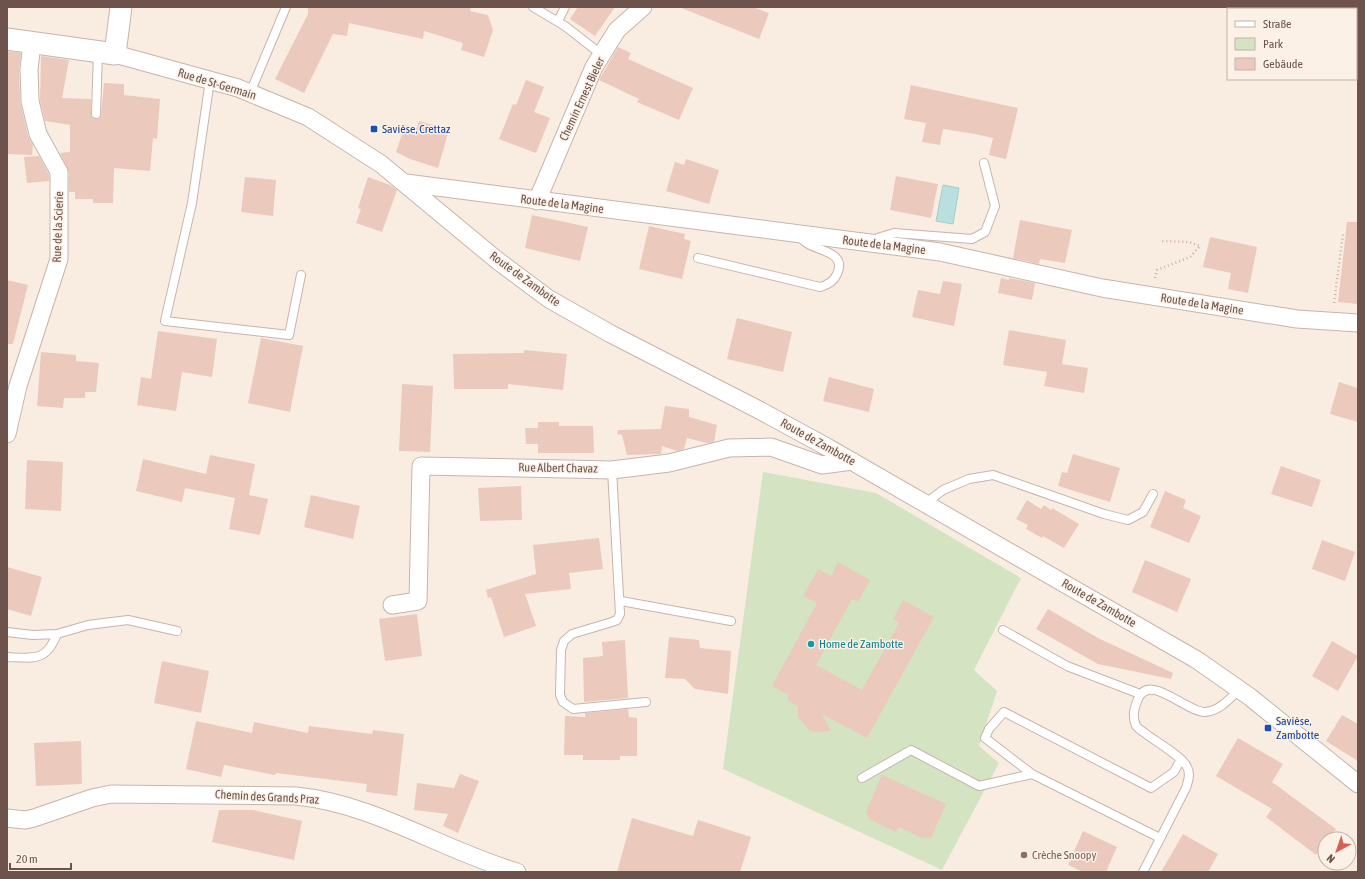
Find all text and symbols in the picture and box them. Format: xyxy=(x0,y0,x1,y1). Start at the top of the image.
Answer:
legend xyxy=(1227,8,1357,80)
text: Straße xyxy=(1263,17,1291,31)
text: Park xyxy=(1263,37,1284,51)
street label: Chemin Ernest Bieler xyxy=(556,55,608,143)
text: Gebäude xyxy=(1263,57,1303,71)
street label: Rue de St-Germain xyxy=(176,65,258,103)
place label: Savièse, Crettaz xyxy=(382,122,451,136)
marker: Savièse, Crettaz xyxy=(369,124,379,134)
street label: Rue de la Scierie xyxy=(50,191,66,263)
street label: Route de la Magine xyxy=(520,192,604,216)
street label: Route de la Magine xyxy=(842,233,926,257)
street label: Route de Zambotte xyxy=(487,249,563,309)
street label: Route de la Magine xyxy=(1159,291,1245,317)
street label: Route de Zambotte xyxy=(778,416,858,468)
street label: Rue Albert Chavaz xyxy=(518,460,598,476)
street label: Route de Zambotte xyxy=(1059,576,1139,630)
place label: Home de Zambotte xyxy=(819,637,903,651)
marker: Home de Zambotte xyxy=(806,639,816,649)
place label: Savièse, Zambotte xyxy=(1276,714,1319,742)
marker: Savièse, Zambotte xyxy=(1263,723,1273,733)
street label: Chemin des Grands Praz xyxy=(215,787,320,807)
north arrow xyxy=(1317,831,1357,871)
scale bar xyxy=(10,845,71,871)
place label: Crèche Snoopy xyxy=(1032,848,1096,862)
marker: Crèche Snoopy xyxy=(1019,850,1029,860)
text: 20 m xyxy=(16,852,38,866)
text: N xyxy=(1324,852,1337,865)

